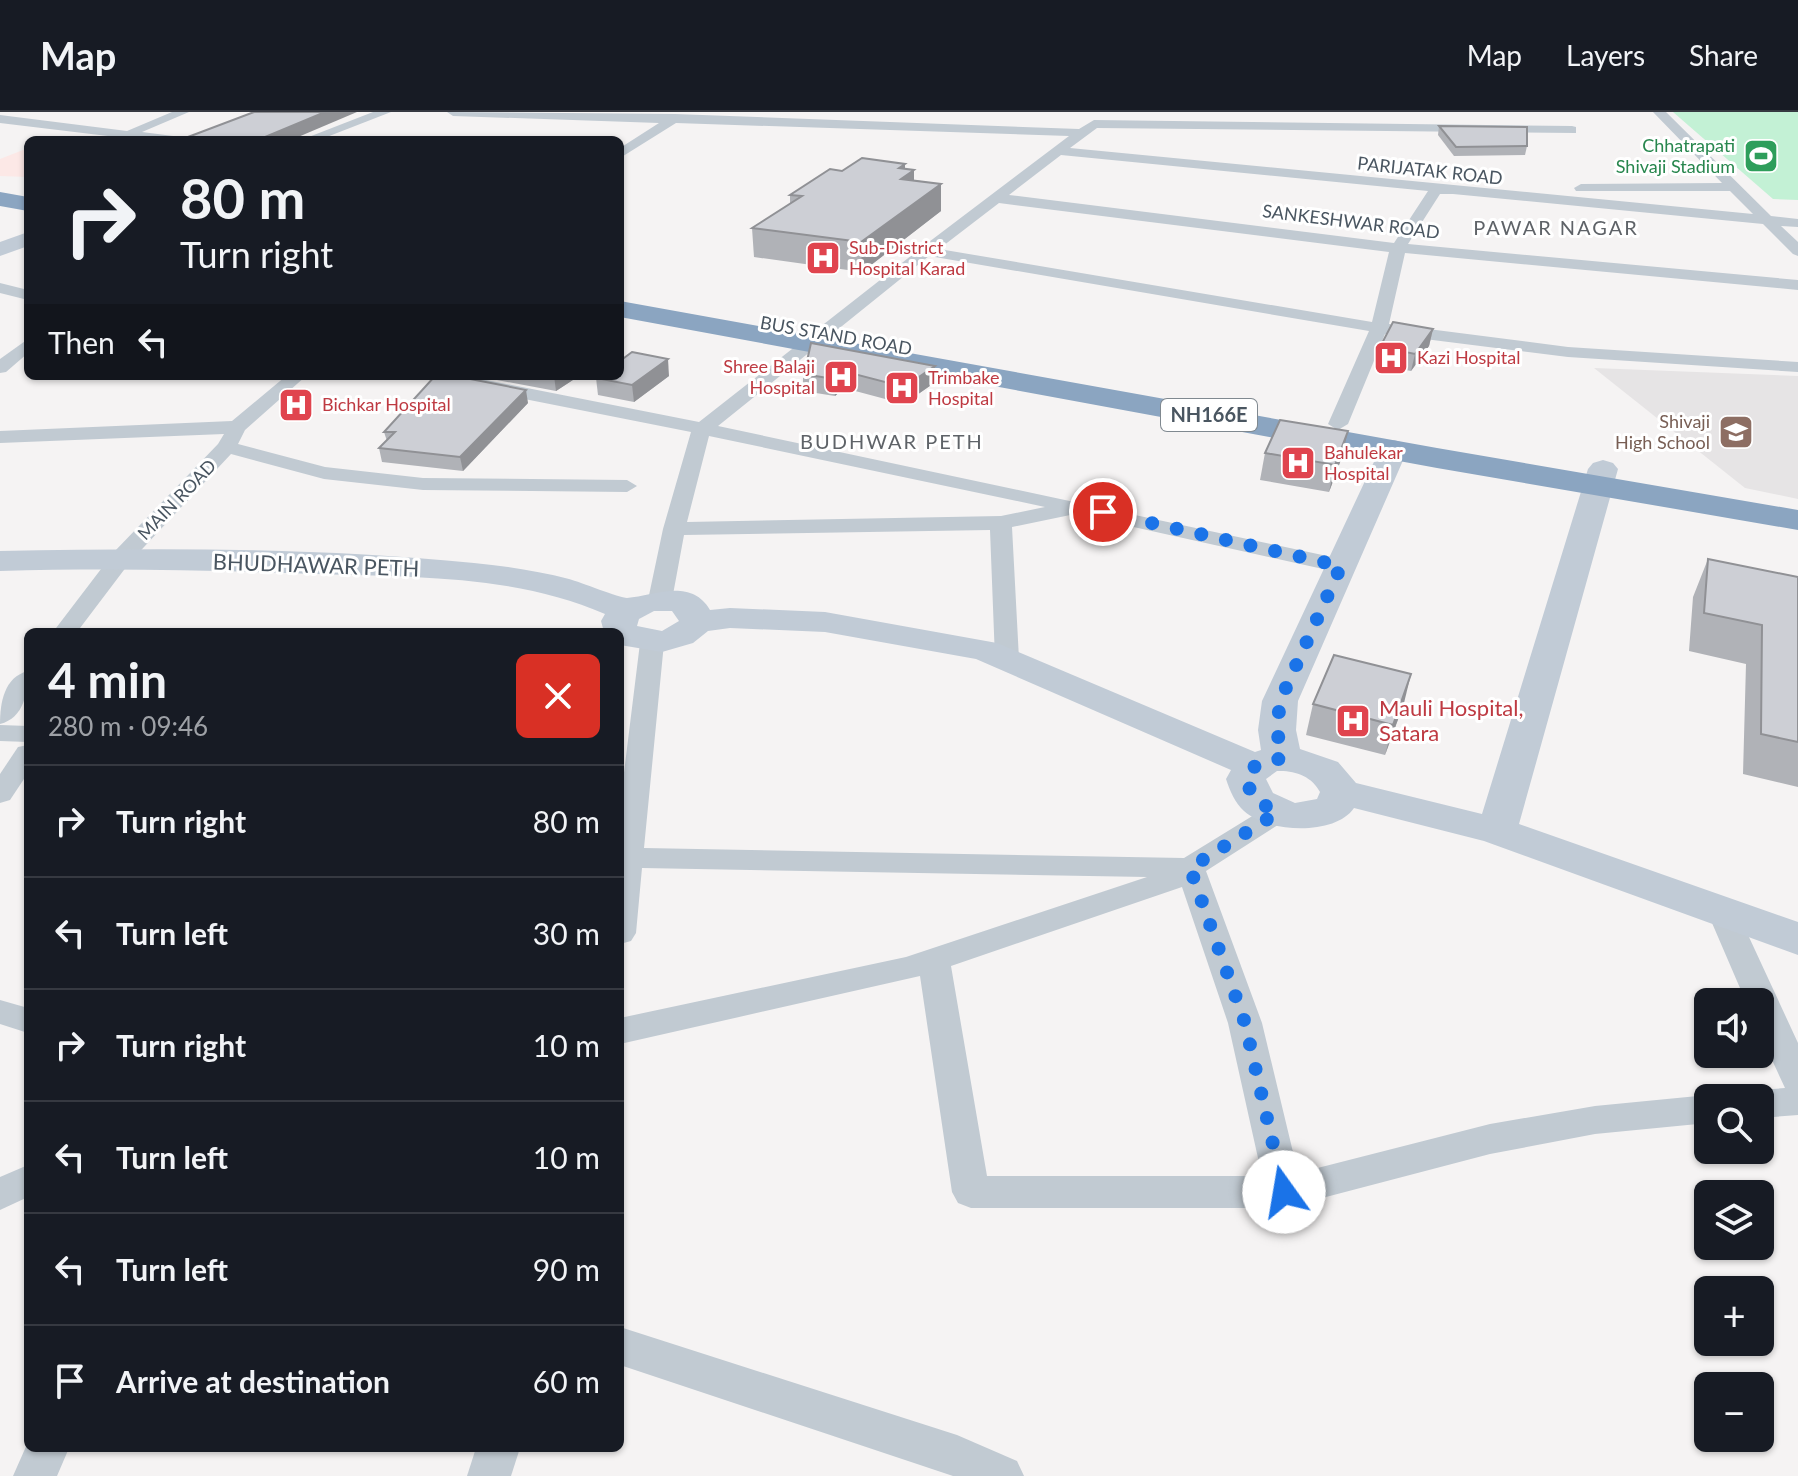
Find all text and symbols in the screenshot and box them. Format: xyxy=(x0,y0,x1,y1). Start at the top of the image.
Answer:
text: Map xyxy=(40,32,116,78)
text: Map xyxy=(1467,38,1522,72)
text: Layers xyxy=(1566,38,1645,72)
text: Share xyxy=(1689,38,1758,72)
place label: Chhatrapati Shivaji Stadium xyxy=(1616,134,1735,177)
sports icon: Chhatrapati Shivaji Stadium xyxy=(1742,137,1780,175)
street label: PARIJATAK ROAD xyxy=(1356,151,1504,189)
text: 80 m xyxy=(180,164,305,231)
icon: right xyxy=(48,168,152,272)
street label: SANKESHWAR ROAD xyxy=(1261,199,1441,243)
district label: PAWAR NAGAR xyxy=(1473,215,1639,239)
text: Turn right xyxy=(180,232,333,276)
place label: Sub-District Hospital Karad xyxy=(849,236,965,279)
hospital icon: Sub-District Hospital Karad xyxy=(804,239,842,277)
street label: BUS STAND ROAD xyxy=(759,311,914,359)
icon: left xyxy=(131,320,175,364)
text: Then xyxy=(48,324,115,360)
hospital icon: Kazi Hospital xyxy=(1372,339,1410,377)
place label: Kazi Hospital xyxy=(1417,346,1520,368)
place label: Shree Balaji Hospital xyxy=(723,355,815,398)
hospital icon: Shree Balaji Hospital xyxy=(822,358,860,396)
place label: Trimbake Hospital xyxy=(928,366,1000,409)
hospital icon: Trimbake Hospital xyxy=(883,369,921,407)
hospital icon: Bichkar Hospital xyxy=(277,386,315,424)
place label: Bichkar Hospital xyxy=(322,393,451,415)
road number: NH166E xyxy=(1161,399,1257,431)
place label: Shivaji High School xyxy=(1615,410,1710,453)
school or university icon: Shivaji High School xyxy=(1717,413,1755,451)
district label: BUDHWAR PETH xyxy=(800,429,984,453)
place label: Bahulekar Hospital xyxy=(1324,441,1403,484)
hospital icon: Bahulekar Hospital xyxy=(1279,444,1317,482)
street label: MAIN ROAD xyxy=(132,454,220,544)
pin xyxy=(1069,478,1137,546)
icon: arrive xyxy=(1081,490,1125,534)
street label: BHUDHAWAR PETH xyxy=(212,547,420,582)
text: 4 min xyxy=(48,651,167,708)
button: close xyxy=(516,654,600,738)
place label: Mauli Hospital, Satara xyxy=(1379,694,1523,746)
hospital icon: Mauli Hospital, Satara xyxy=(1334,702,1372,740)
text: 280 m · 09:46 xyxy=(48,710,208,742)
icon: right xyxy=(48,799,92,843)
text: Turn right xyxy=(116,803,246,839)
text: 80 m xyxy=(533,803,600,839)
icon: left xyxy=(48,911,92,955)
text: Turn left xyxy=(116,915,228,951)
text: 30 m xyxy=(533,915,600,951)
map controls xyxy=(1694,988,1774,1452)
button: sound xyxy=(1694,988,1774,1068)
icon: right xyxy=(48,1023,92,1067)
text: Turn right xyxy=(116,1027,246,1063)
text: 10 m xyxy=(533,1027,600,1063)
button: search xyxy=(1694,1084,1774,1164)
icon: left xyxy=(48,1135,92,1179)
text: Turn left xyxy=(116,1139,228,1175)
text: 10 m xyxy=(533,1139,600,1175)
position arrow xyxy=(1242,1150,1326,1234)
button: layers xyxy=(1694,1180,1774,1260)
icon: left xyxy=(48,1247,92,1291)
text: Turn left xyxy=(116,1251,228,1287)
text: 90 m xyxy=(533,1251,600,1287)
button: + xyxy=(1694,1276,1774,1356)
icon: arrive xyxy=(48,1359,92,1403)
text: Arrive at destination xyxy=(116,1363,390,1399)
text: 60 m xyxy=(533,1363,600,1399)
button: − xyxy=(1694,1372,1774,1452)

